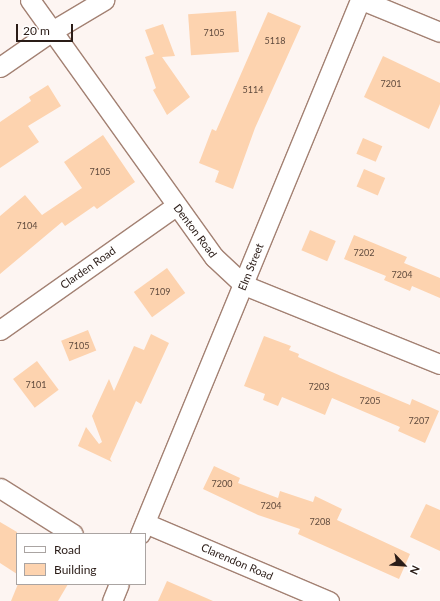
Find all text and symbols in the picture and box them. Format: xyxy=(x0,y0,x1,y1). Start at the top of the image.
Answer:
scale bar xyxy=(18,16,75,42)
text: 20 m xyxy=(23,23,50,38)
house number: 7105 xyxy=(204,28,224,38)
house number: 5118 xyxy=(265,36,285,46)
house number: 7201 xyxy=(381,79,401,89)
house number: 5114 xyxy=(243,85,263,95)
house number: 7105 xyxy=(90,167,110,177)
street label: Denton Road xyxy=(171,202,219,260)
house number: 7104 xyxy=(17,221,37,231)
street label: Elm Street xyxy=(236,241,266,293)
street label: Clarden Road xyxy=(58,244,118,292)
house number: 7202 xyxy=(354,248,374,258)
house number: 7204 xyxy=(392,270,412,280)
house number: 7109 xyxy=(150,287,170,297)
house number: 7105 xyxy=(69,341,89,351)
house number: 7101 xyxy=(26,380,46,390)
house number: 7203 xyxy=(309,382,329,392)
house number: 7205 xyxy=(360,396,380,406)
house number: 7207 xyxy=(409,416,429,426)
house number: 7200 xyxy=(212,479,232,489)
house number: 7204 xyxy=(261,501,281,511)
house number: 7208 xyxy=(310,517,330,527)
legend xyxy=(16,533,146,585)
street label: Clarendon Road xyxy=(199,541,275,583)
text: Road xyxy=(54,542,81,557)
north arrow xyxy=(384,545,424,585)
text: Building xyxy=(54,562,97,577)
text: N xyxy=(408,564,423,577)

